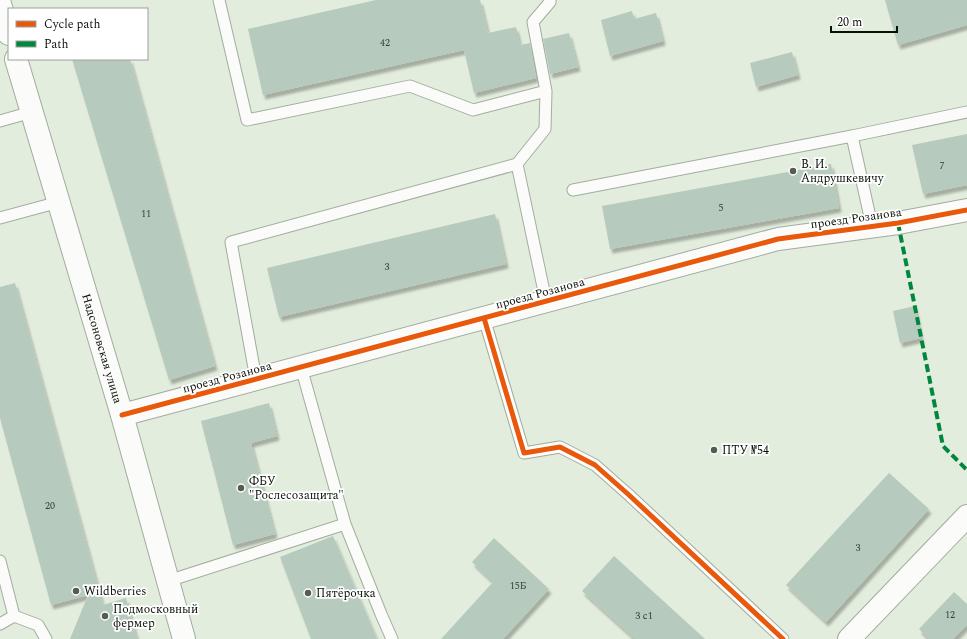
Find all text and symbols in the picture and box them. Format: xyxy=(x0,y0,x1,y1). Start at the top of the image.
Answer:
legend xyxy=(8,8,148,60)
scale bar xyxy=(831,8,897,34)
text: 20 m xyxy=(837,13,862,32)
text: Cycle path xyxy=(44,15,101,34)
text: Path xyxy=(44,35,69,54)
house number: 42 xyxy=(380,35,390,51)
place label: В. И. Андрушкевичу xyxy=(801,155,885,188)
house number: 7 xyxy=(940,158,945,174)
marker: В. И. Андрушкевичу xyxy=(788,166,798,176)
house number: 5 xyxy=(719,200,724,216)
street label: проезд Розанова xyxy=(809,203,903,234)
house number: 11 xyxy=(141,206,151,222)
house number: 3 xyxy=(385,259,390,275)
street label: проезд Розанова xyxy=(493,272,587,315)
street label: Надсоновская улица xyxy=(76,291,127,406)
street label: проезд Розанова xyxy=(180,356,274,399)
place label: ПТУ №54 xyxy=(722,441,769,460)
marker: ПТУ №54 xyxy=(709,445,719,455)
place label: ФБУ "Рослесозащита" xyxy=(249,472,344,505)
marker: ФБУ "Рослесозащита" xyxy=(236,483,246,493)
house number: 20 xyxy=(45,498,55,514)
house number: 3 xyxy=(856,540,861,556)
house number: 15Б xyxy=(510,578,527,594)
place label: Wildberries xyxy=(84,582,147,601)
place label: Пятёрочка xyxy=(316,584,376,603)
marker: Wildberries xyxy=(71,586,81,596)
marker: Пятёрочка xyxy=(303,588,313,598)
place label: Подмосковный фермер xyxy=(113,600,198,633)
house number: 12 xyxy=(945,607,955,623)
house number: 3 с1 xyxy=(635,608,653,624)
marker: Подмосковный фермер xyxy=(100,611,110,621)

